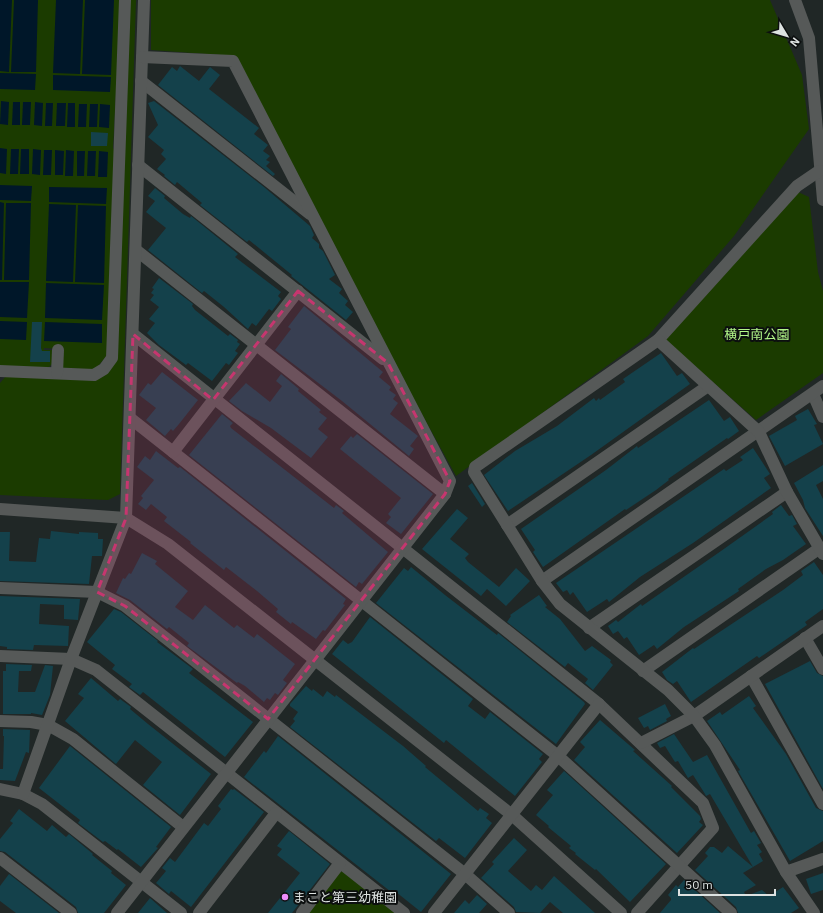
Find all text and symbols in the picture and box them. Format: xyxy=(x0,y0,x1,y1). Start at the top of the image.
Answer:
north arrow xyxy=(767,16,807,56)
text: N xyxy=(787,35,803,50)
park label: 横戸南公園 xyxy=(724,326,790,343)
scale bar xyxy=(679,871,775,897)
text: 50 m xyxy=(685,877,713,892)
place label: まこと第三幼稚園 xyxy=(293,889,397,906)
marker: まこと第三幼稚園 xyxy=(280,892,290,902)

